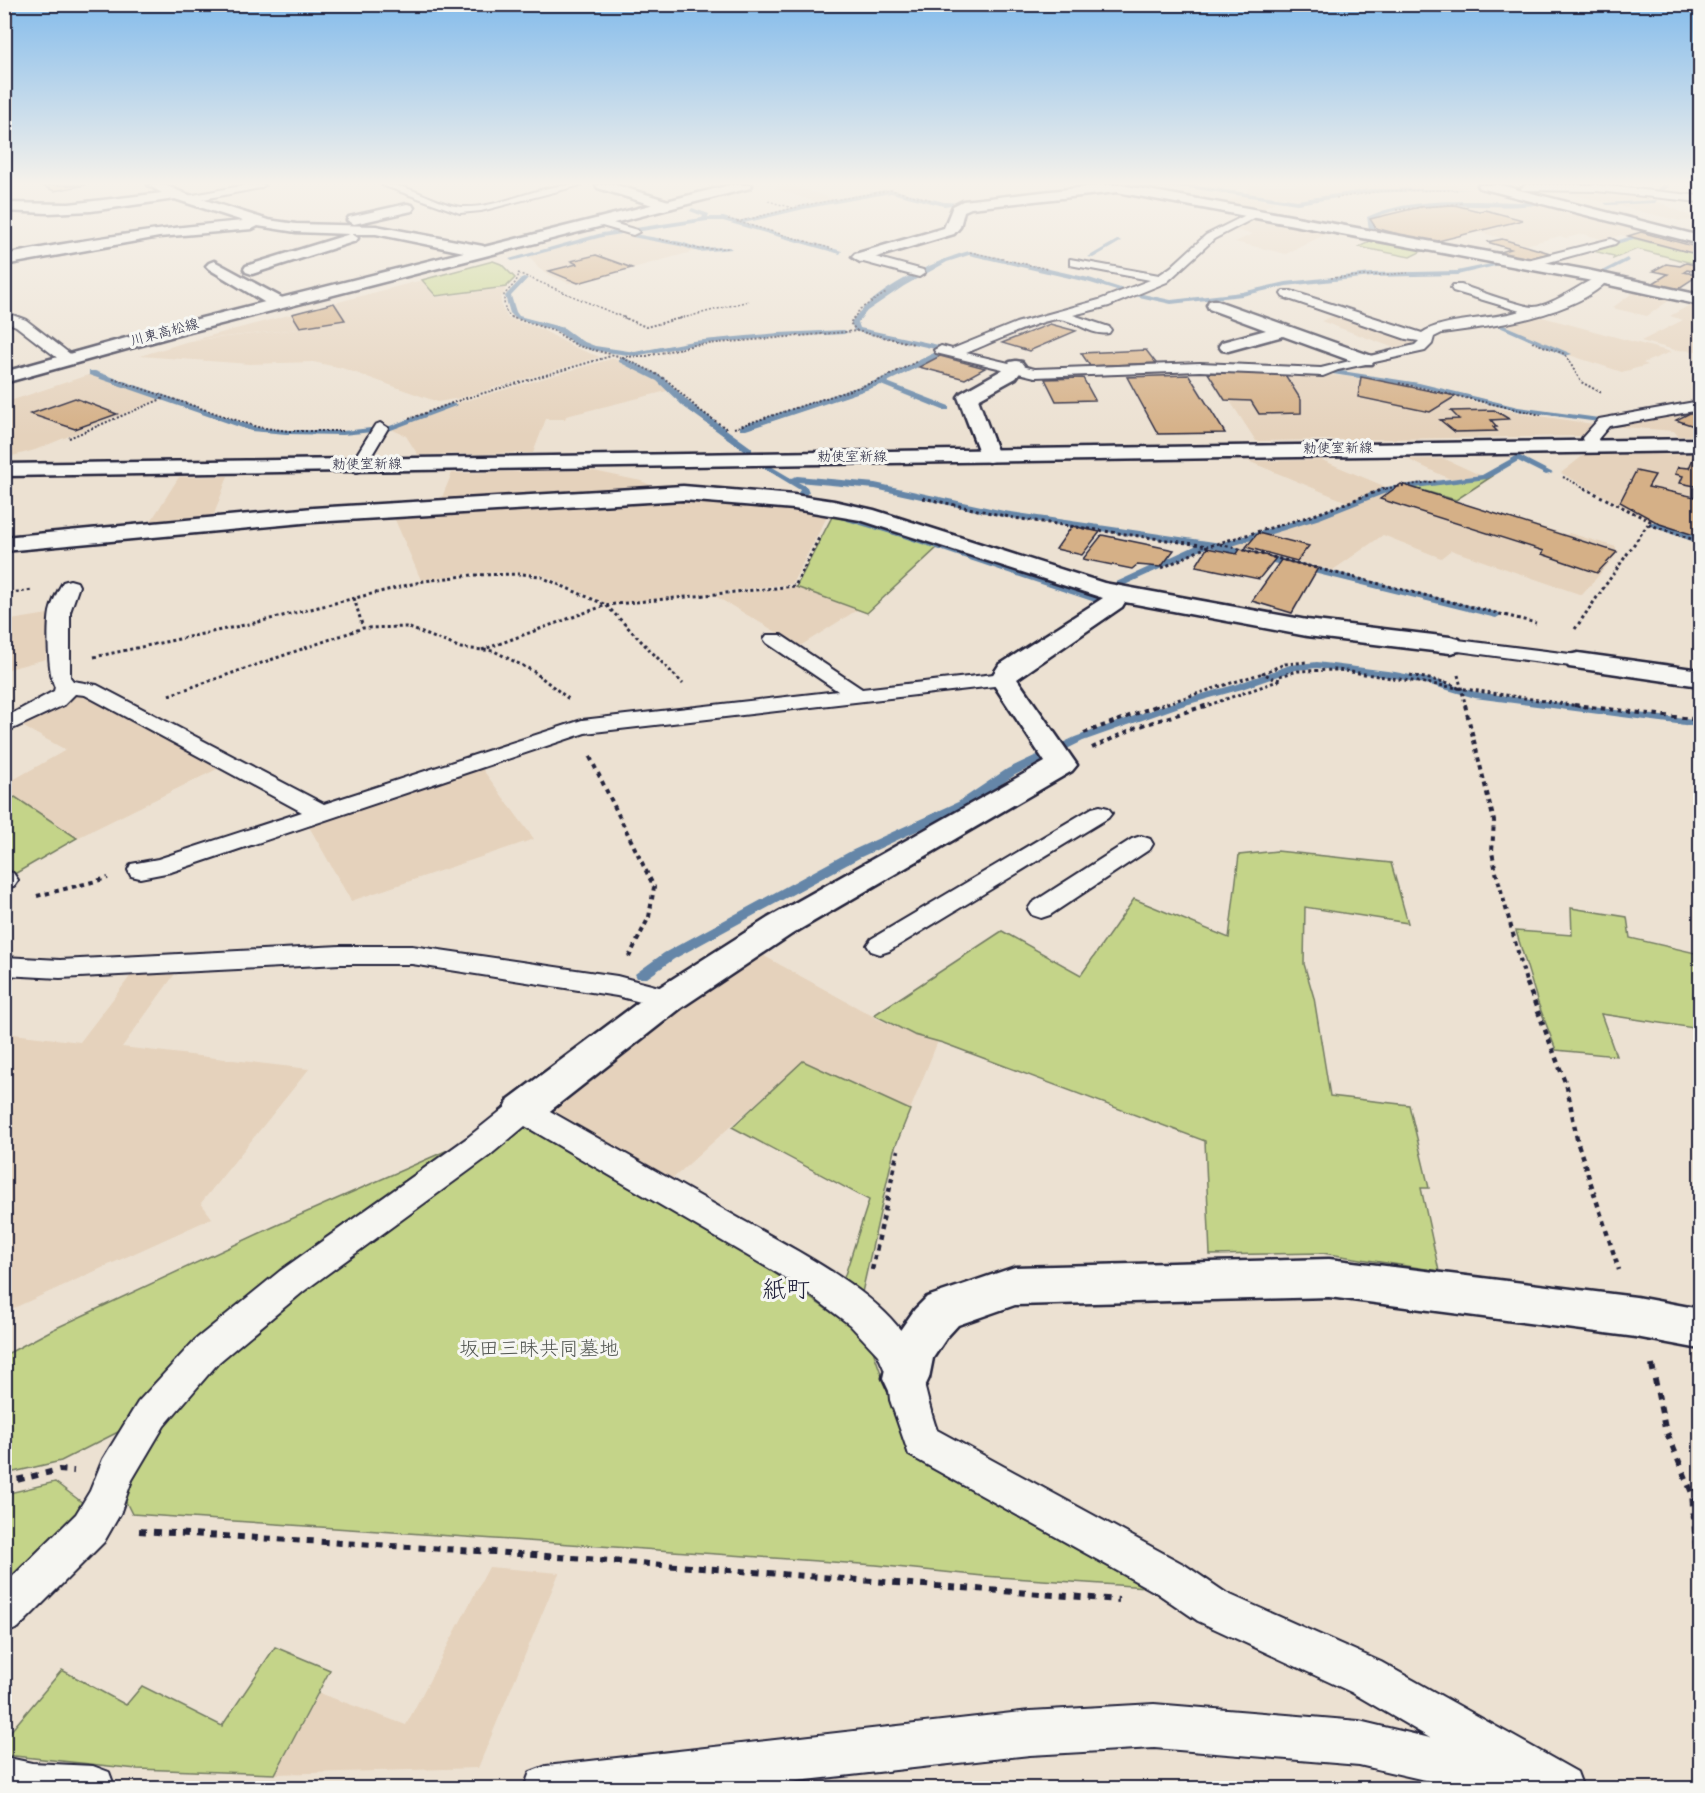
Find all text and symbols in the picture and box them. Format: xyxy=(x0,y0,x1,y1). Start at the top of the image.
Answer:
street label: 川東高松線 xyxy=(129,317,201,351)
street label: 勅使室新線 xyxy=(1303,441,1373,459)
street label: 勅使室新線 xyxy=(817,450,887,467)
street label: 勅使室新線 xyxy=(332,457,402,475)
district label: 紙町 xyxy=(762,1277,810,1307)
park label: 坂田三昧共同墓地 xyxy=(459,1338,619,1363)

